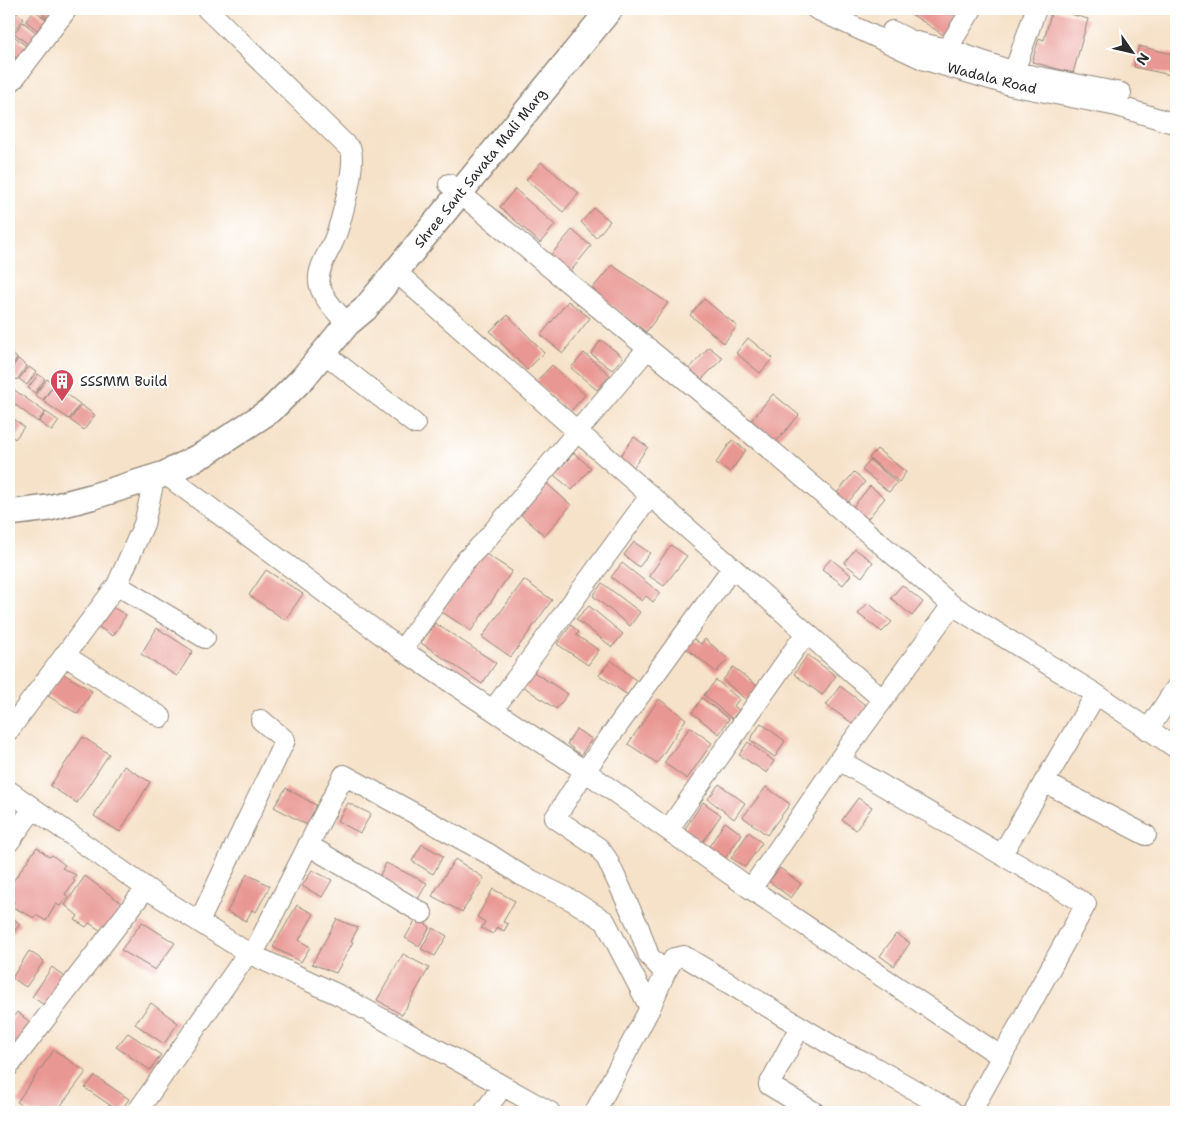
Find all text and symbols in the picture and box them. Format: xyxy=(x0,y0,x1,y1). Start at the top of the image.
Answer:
north arrow xyxy=(1108,28,1158,78)
text: N xyxy=(1132,50,1153,69)
street label: Wadala Road xyxy=(945,58,1039,98)
street label: Shree Sant Savata Mali Marg xyxy=(410,84,550,252)
building icon: SSSMM Build xyxy=(49,368,75,402)
place label: SSSMM Build xyxy=(80,372,167,390)

